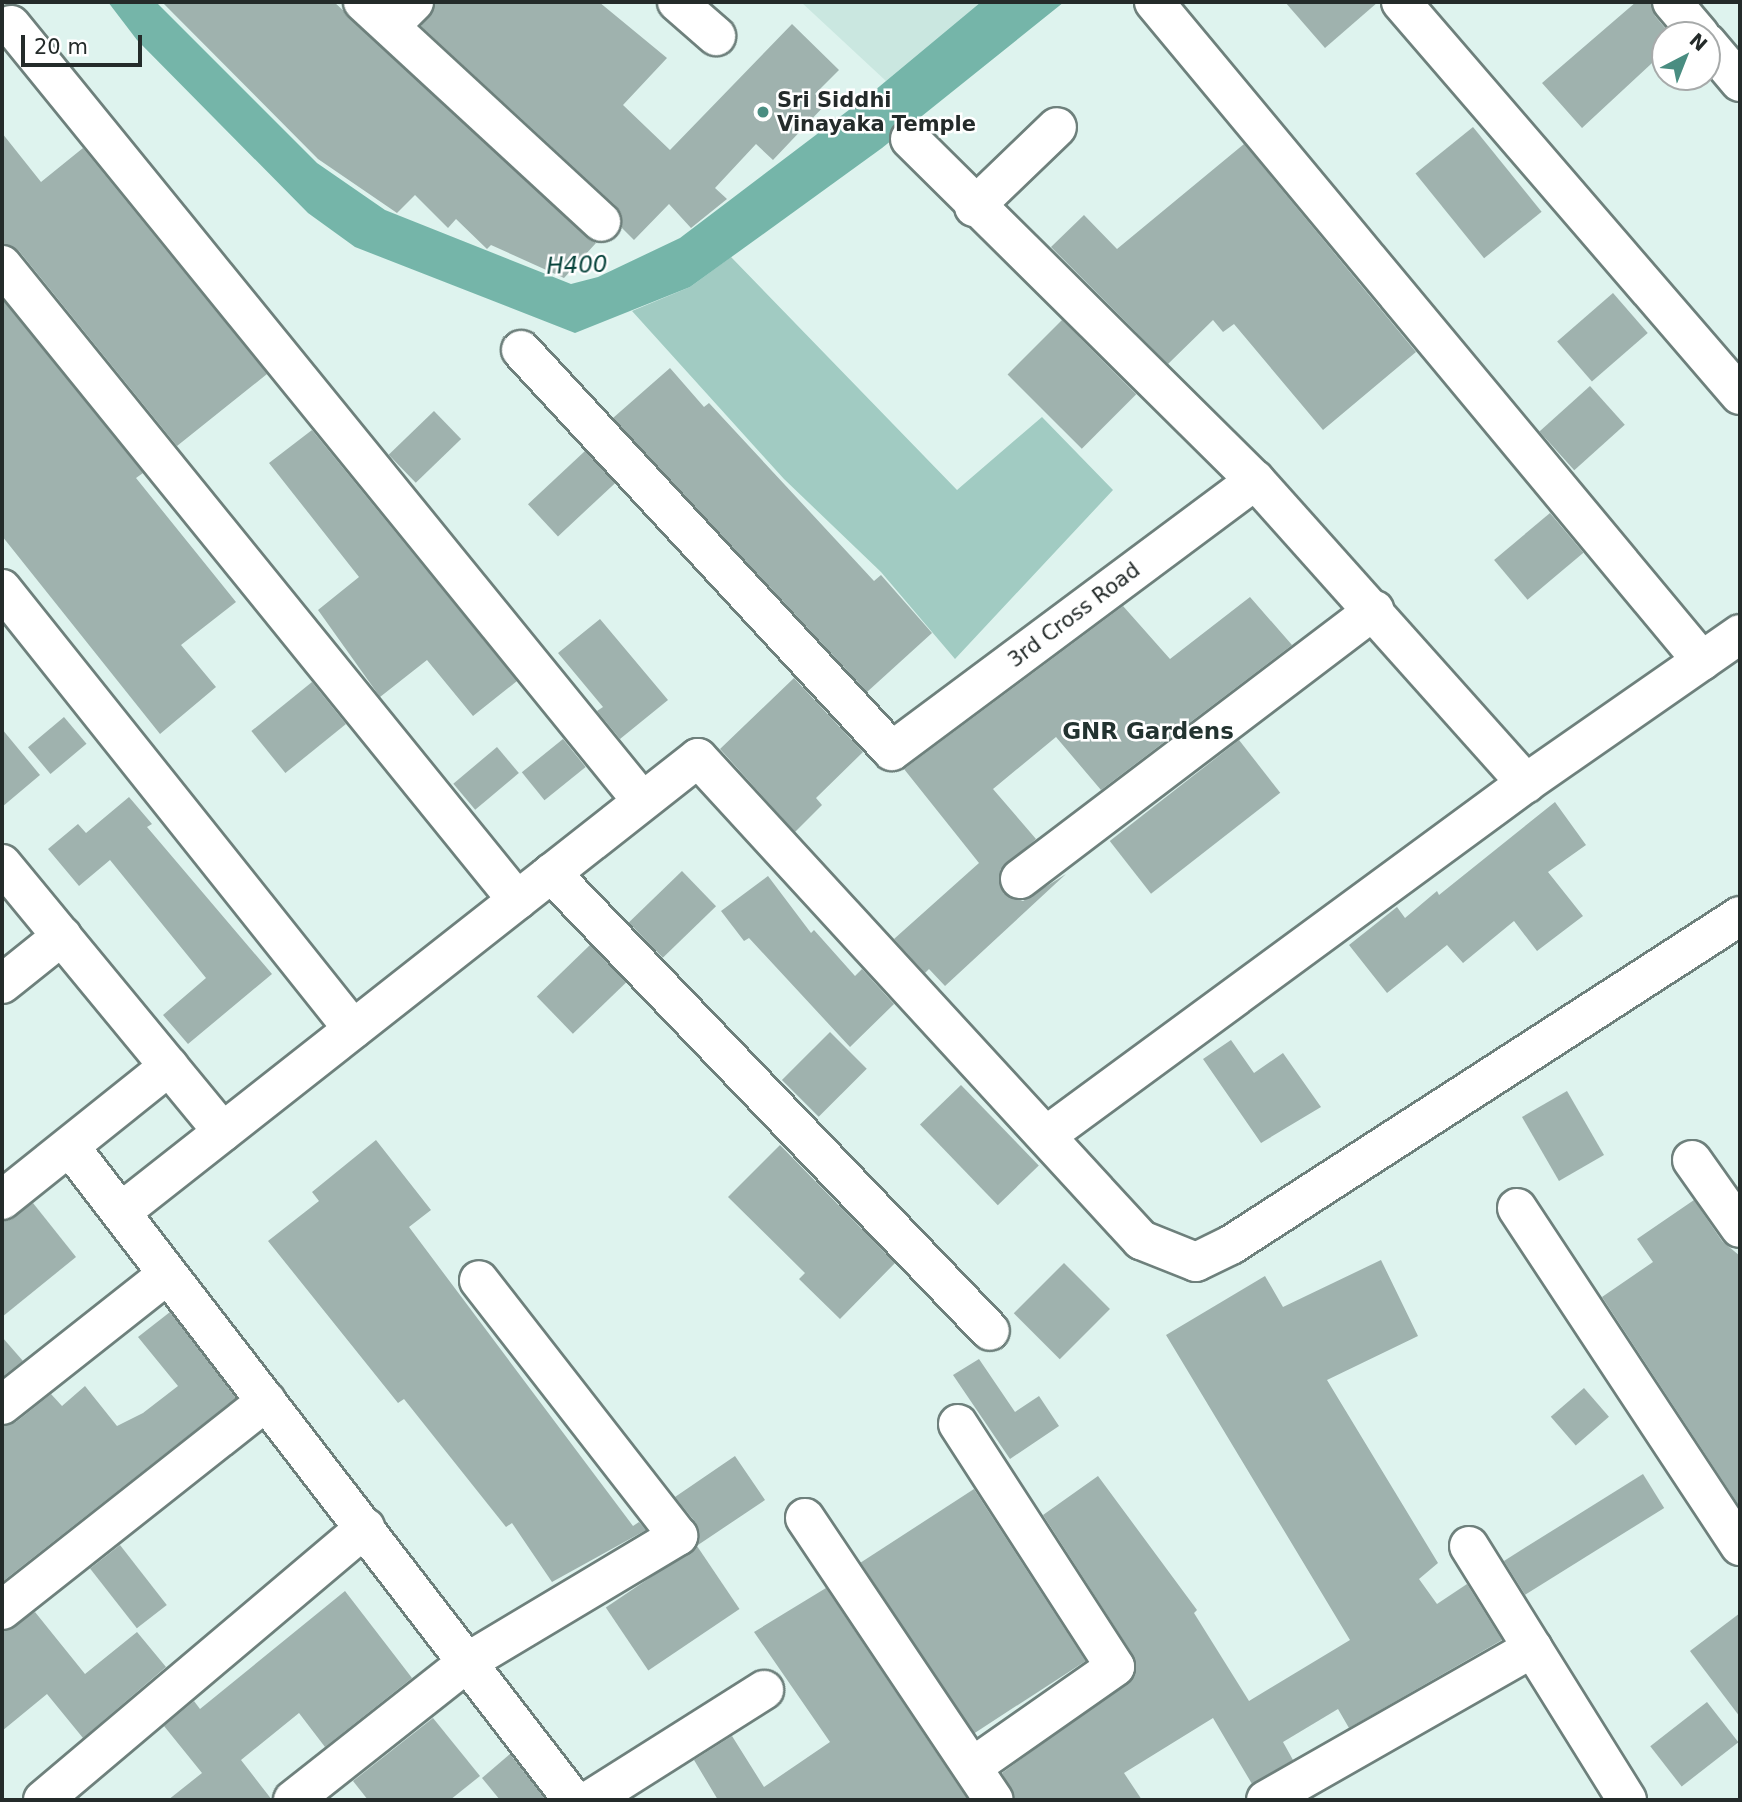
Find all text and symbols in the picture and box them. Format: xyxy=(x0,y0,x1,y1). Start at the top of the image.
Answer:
scale bar xyxy=(24,21,145,65)
north arrow xyxy=(1651,21,1721,91)
text: N xyxy=(1685,28,1712,55)
text: 20 m xyxy=(34,35,88,59)
place label: Sri Siddhi Vinayaka Temple xyxy=(777,87,976,137)
marker: Sri Siddhi Vinayaka Temple xyxy=(755,104,771,120)
water label: H400 xyxy=(546,250,608,280)
street label: 3rd Cross Road xyxy=(1003,557,1145,673)
district label: GNR Gardens xyxy=(1062,717,1234,745)

